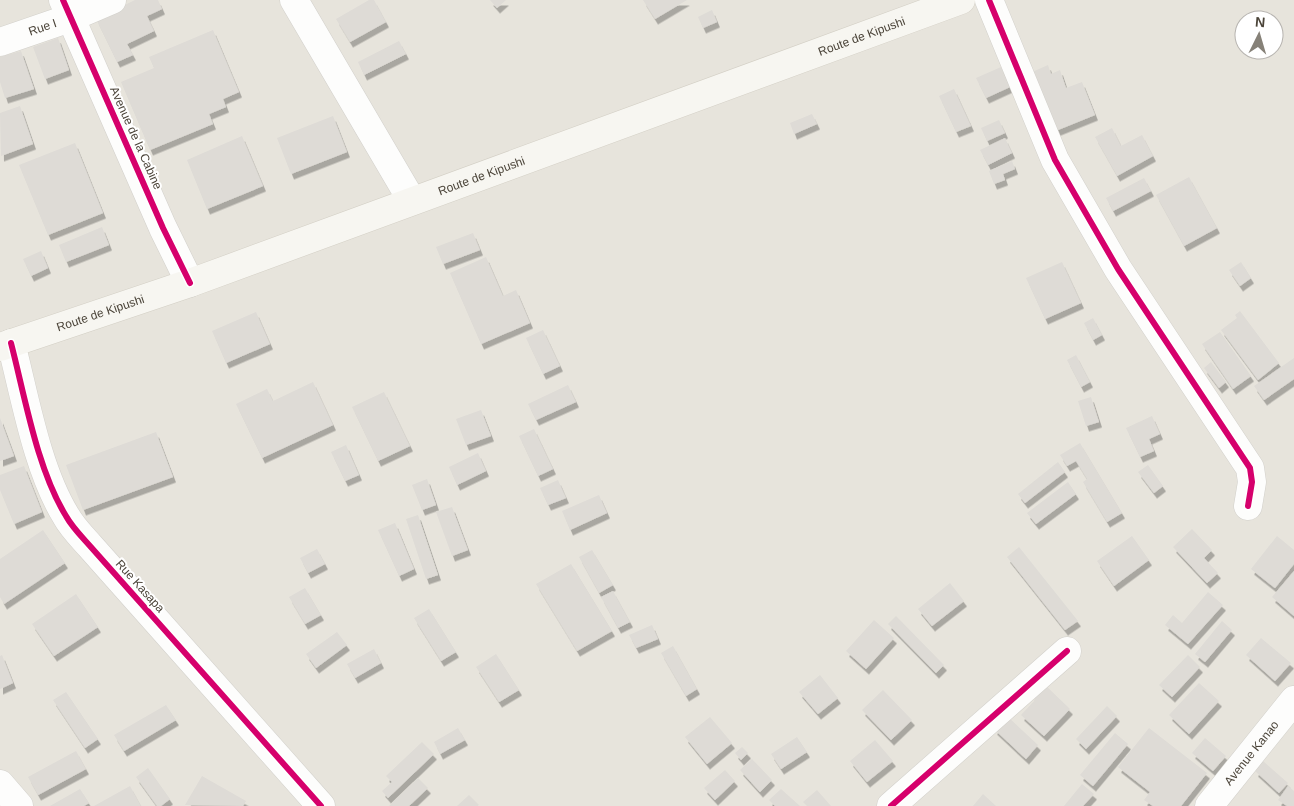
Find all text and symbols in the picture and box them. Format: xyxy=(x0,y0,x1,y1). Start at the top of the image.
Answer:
north arrow xyxy=(1234,10,1284,60)
street label: Route de Kipushi xyxy=(816,14,907,59)
text: N xyxy=(1254,14,1266,30)
street label: Rue I xyxy=(27,16,58,39)
street label: Avenue de la Cabine xyxy=(107,84,165,192)
street label: Route de Kipushi xyxy=(436,154,527,198)
street label: Route de Kipushi xyxy=(55,292,146,334)
street label: Rue Kasapa xyxy=(113,557,168,615)
street label: Avenue Kanao xyxy=(1221,718,1282,788)

